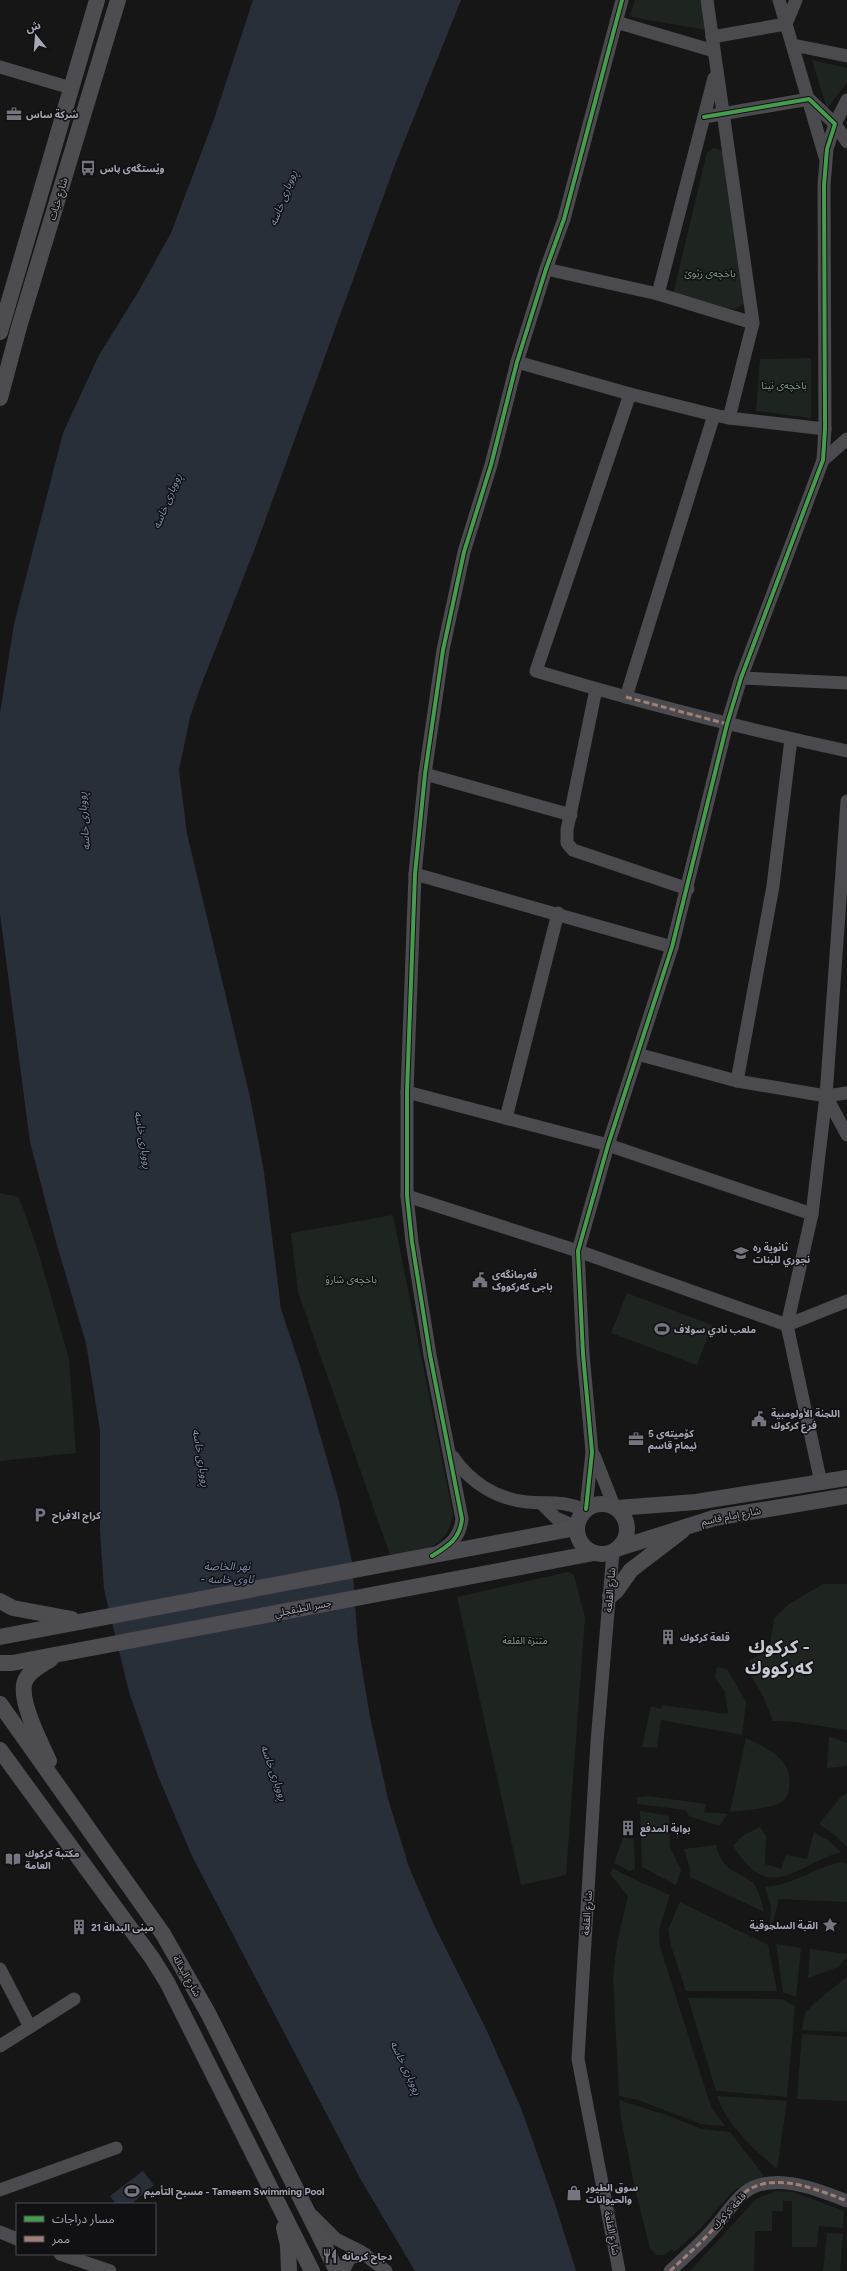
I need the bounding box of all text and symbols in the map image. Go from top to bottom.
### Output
north arrow [16,16,56,56]
text: ش [24,18,42,35]
office icon: شركة ساس [5,105,23,123]
place label: شركة ساس [26,108,78,121]
bus stop icon: وێستگەی پاس [79,159,97,177]
place label: وێستگەی پاس [100,162,165,175]
water label: ڕووباری خاسە [266,168,302,229]
street label: شارع خبات [45,176,72,222]
park label: باخچەی زێوێ [684,267,736,280]
park label: باخچەی نینا [761,379,807,392]
water label: ڕووباری خاسە [150,471,186,532]
water label: ڕووباری خاسە [75,791,95,851]
water label: ڕووباری خاسە [129,1110,155,1170]
place label: ثانوية ره نجوري للبنات [753,1241,810,1268]
school or university icon: ثانوية ره نجوري للبنات [732,1244,750,1262]
place label: فەرمانگەی باجی کەرکووک [492,1268,553,1293]
public building icon: فەرمانگەی باجی کەرکووک [471,1271,489,1289]
park label: باخچەی شارۆ [325,1273,377,1286]
sports icon: ملعب نادي سولاف [653,1320,671,1338]
place label: ملعب نادي سولاف [674,1323,756,1338]
place label: اللجنة الأولومبية فرع كركوك [771,1407,840,1434]
public building icon: اللجنة الأولومبية فرع كركوك [750,1410,768,1428]
place label: کۆمیتەی 5 ئیمام قاسم [648,1427,697,1453]
water label: ڕووباری خاسە [187,1428,213,1488]
office icon: کۆمیتەی 5 ئیمام قاسم [627,1430,645,1448]
street label: شارع إمام قاسم [700,1504,763,1530]
parking icon: كراج الافراح [31,1506,49,1524]
place label: كراج الافراح [52,1509,101,1524]
water label: نهر الخاصة - ئاوی خاسە [200,1560,256,1586]
street label: شارع القلعة [602,1567,619,1613]
street label: جسر الطبقجلي [273,1596,333,1621]
building icon: قلعة كركوك [659,1628,677,1646]
place label: قلعة كركوك [680,1631,730,1644]
park label: متنزة القلعة [502,1634,548,1647]
district label: كركوك - کەرکووك [745,1636,814,1679]
water label: ڕووباری خاسە [256,1743,290,1804]
building icon: بوابة المدفع [619,1819,637,1837]
place label: بوابة المدفع [640,1822,691,1837]
place label: مكتبة كركوك العامة [25,1847,80,1872]
library icon: مكتبة كركوك العامة [4,1850,22,1868]
street label: شارع القلعة [579,1890,596,1936]
place icon: القبة السلجوقية [821,1916,839,1934]
building icon: مبنى البدالة 21 [70,1918,88,1936]
place label: القبة السلجوقية [749,1919,818,1932]
place label: مبنى البدالة 21 [91,1921,154,1934]
street label: شارع البدالة [169,1953,204,2000]
water label: ڕووباری خاسە [385,2039,425,2098]
place label: سوق الطيور والحيوانات [585,2181,638,2206]
sports icon: مسبح التأميم - Tameem Swimming Pool [123,2182,141,2200]
shop icon: سوق الطيور والحيوانات [565,2184,583,2202]
place label: مسبح التأميم - Tameem Swimming Pool [144,2185,325,2200]
street label: قلعة كركوك [709,2189,749,2232]
legend [16,2203,156,2255]
street label: شارع القلعة [600,2210,623,2257]
text: مسار دراجات [52,2212,115,2226]
text: ممر [51,2232,70,2246]
restaurant icon: دجاج کرمانە [321,2247,339,2265]
place label: دجاج کرمانە [342,2250,392,2265]

